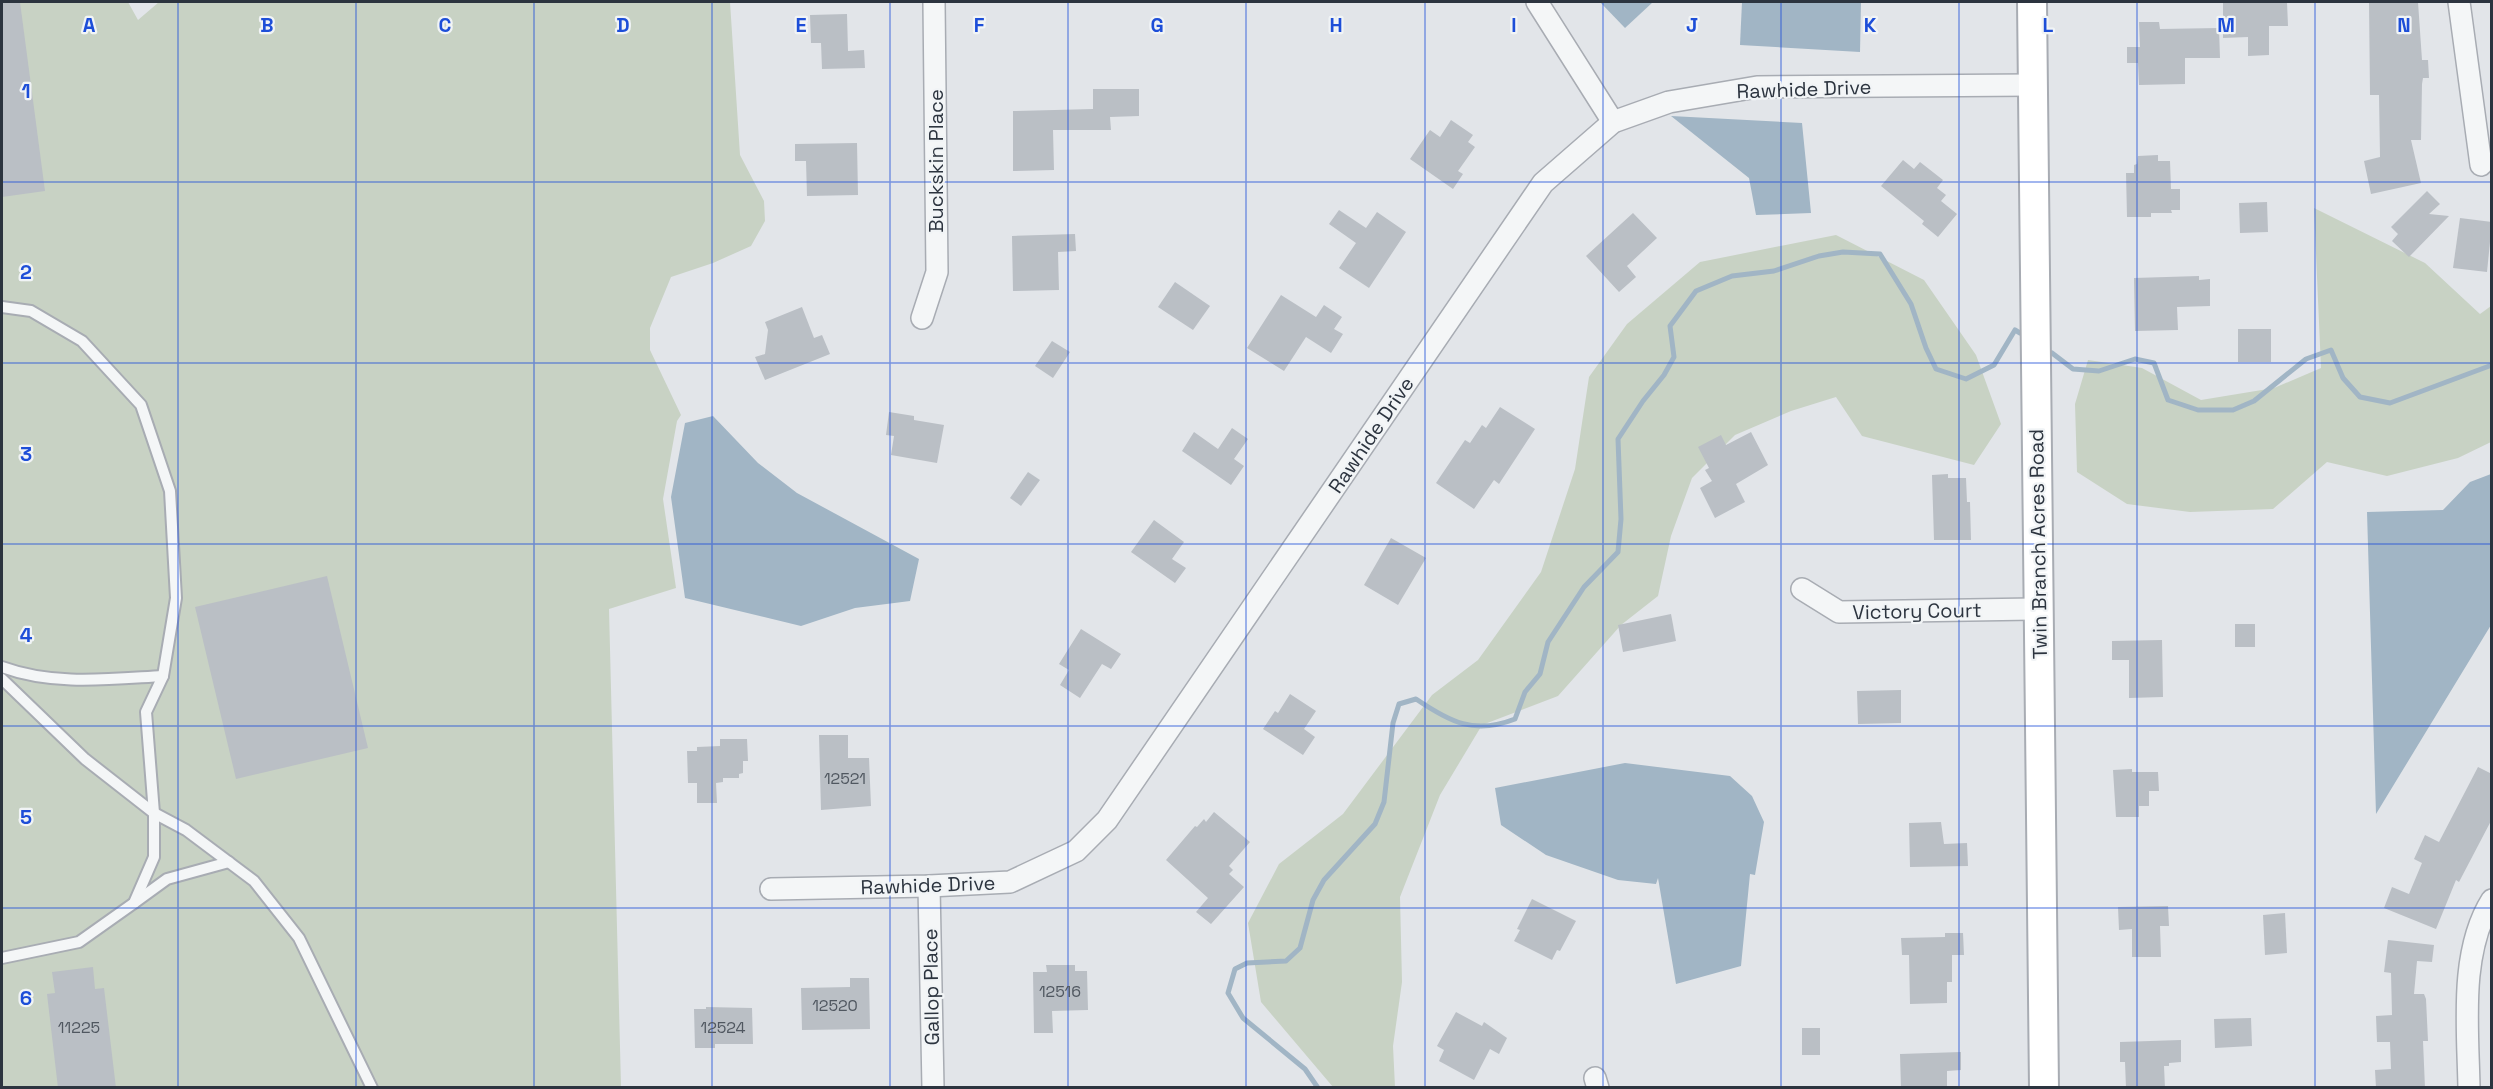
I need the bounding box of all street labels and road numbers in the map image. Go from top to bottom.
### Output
street label: Rawhide Drive [1736,74,1872,104]
street label: Buckskin Place [923,89,949,233]
street label: Rawhide Drive [1323,372,1419,498]
street label: Twin Branch Acres Road [2023,429,2053,659]
street label: Victory Court [1852,597,1982,625]
street label: Rawhide Drive [860,870,996,900]
street label: Gallop Place [917,928,945,1046]

